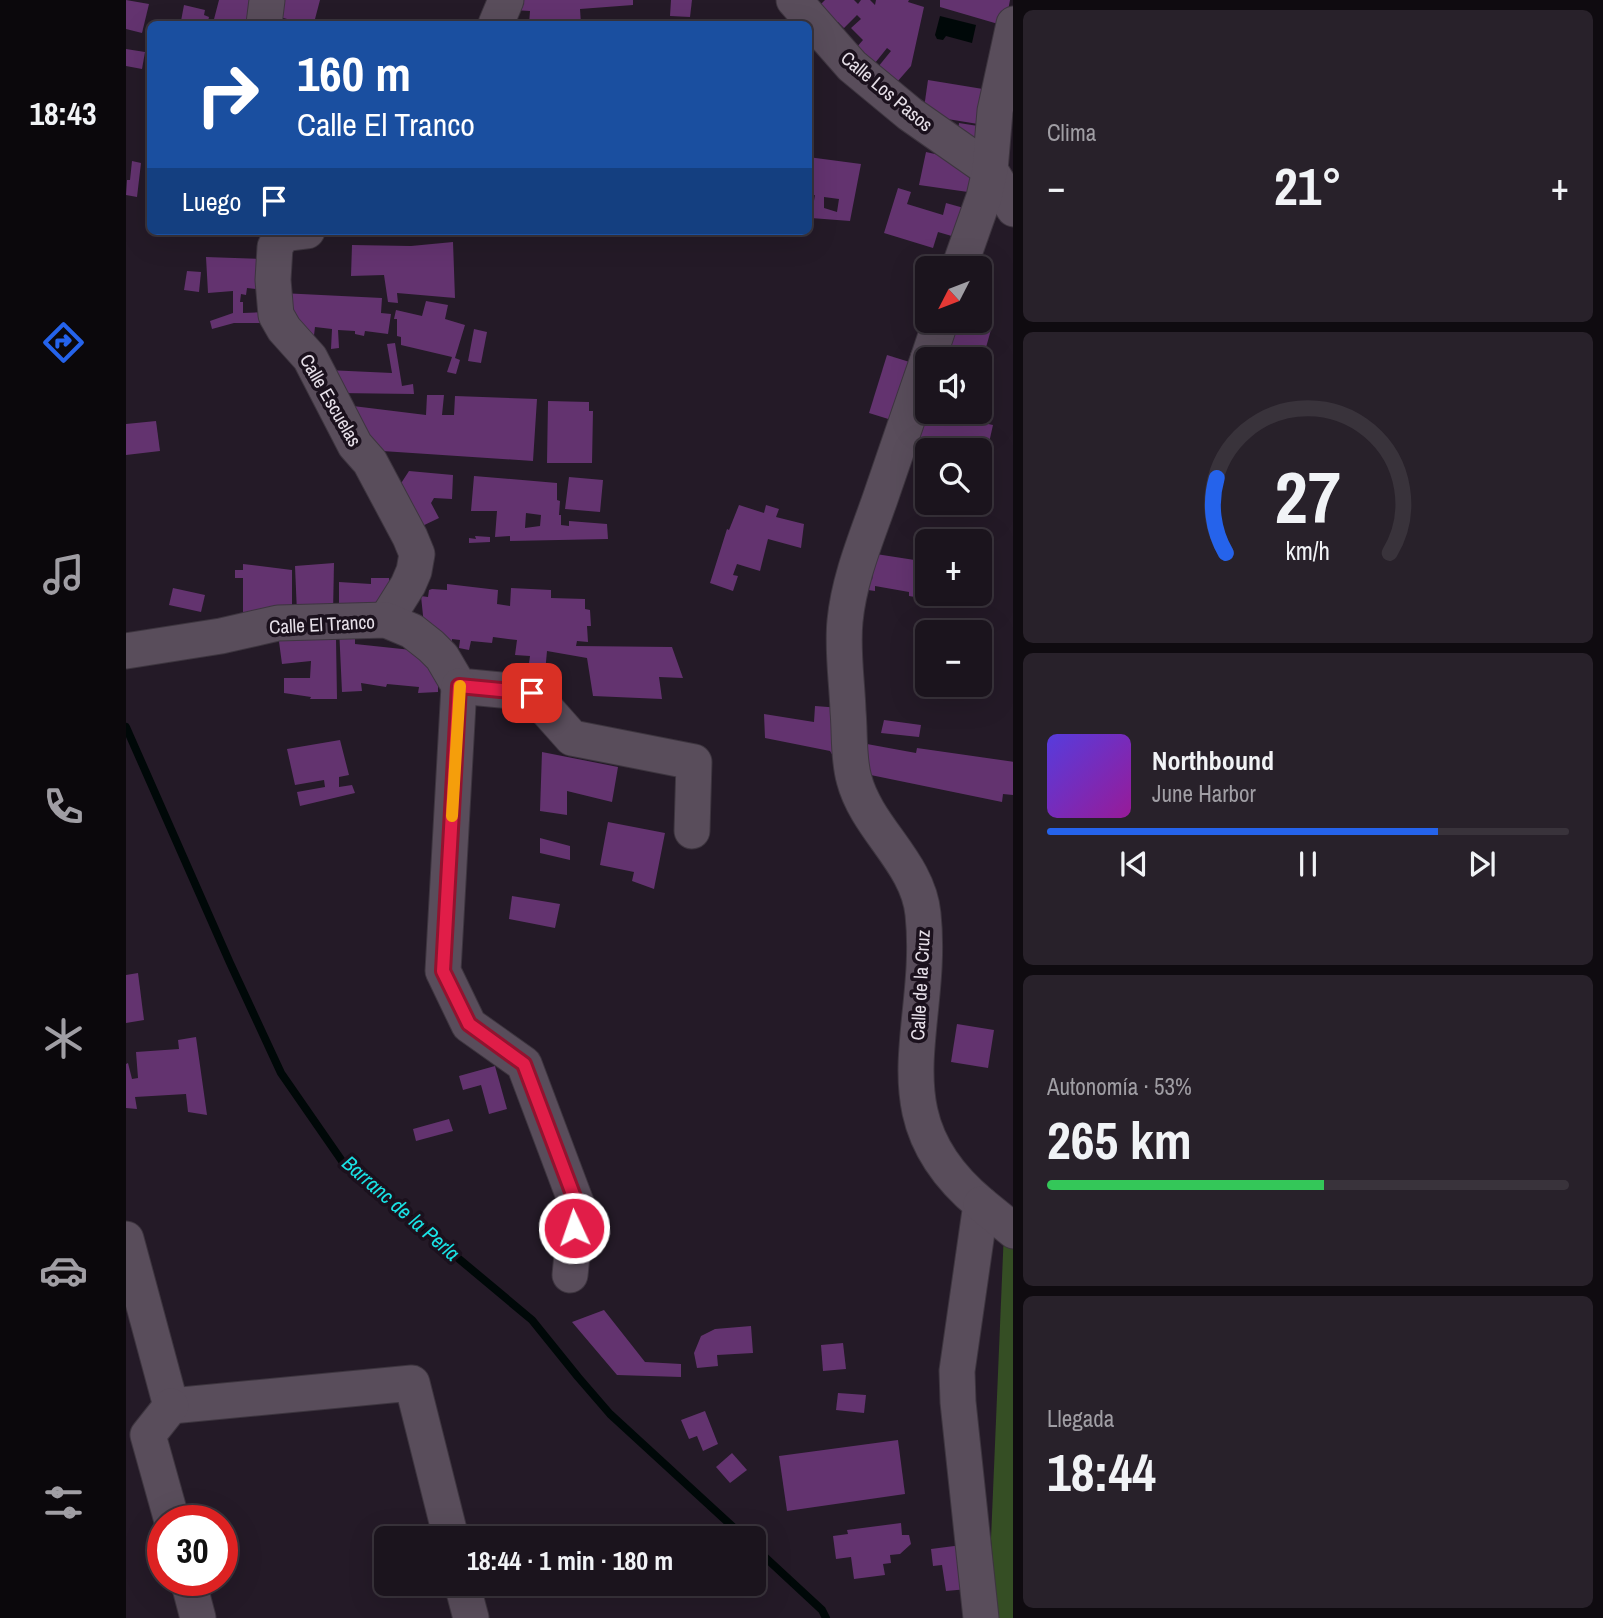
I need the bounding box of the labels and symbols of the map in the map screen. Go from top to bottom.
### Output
street label: Calle Los Pasos [836,45,939,137]
north arrow [915,256,992,332]
street label: Calle Escuelas [294,349,368,451]
street label: Calle El Tranco [269,608,375,640]
pin [502,663,562,723]
street label: Calle de la Cruz [904,929,936,1041]
water label: Barranc de la Perla [336,1149,466,1267]
position arrow [537,1191,611,1265]
speed limit sign: 30 [147,1505,238,1596]

